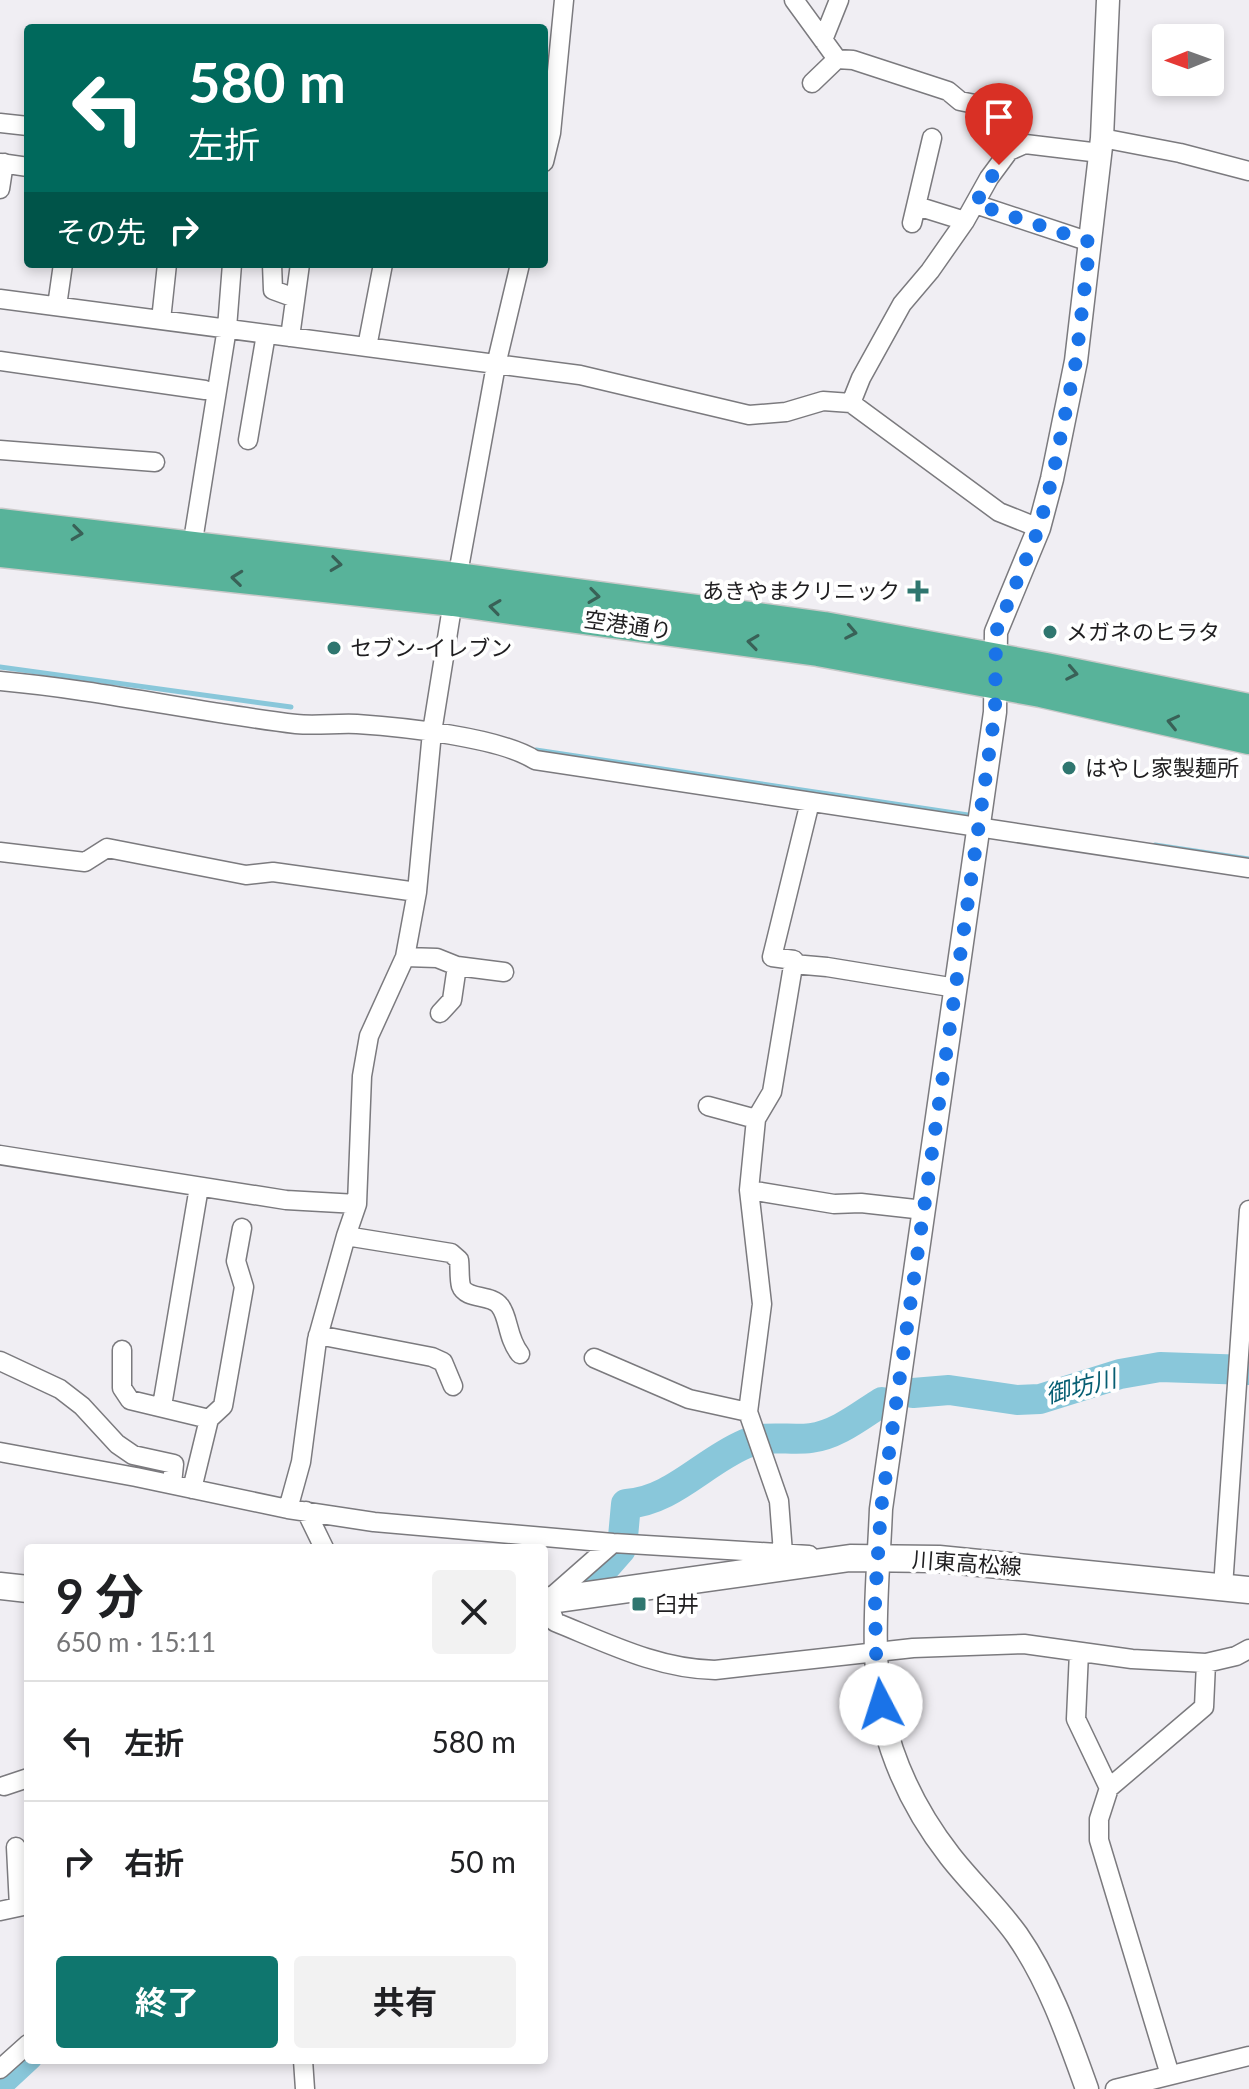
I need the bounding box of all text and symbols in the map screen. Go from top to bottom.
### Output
north arrow [1152,24,1224,96]
map controls [1152,24,1224,96]
text: 580 m [188,48,346,115]
icon: left [56,56,160,160]
pin [965,83,1033,165]
icon: arrive [977,95,1021,139]
text: 左折 [188,122,260,166]
icon: right [162,208,206,252]
text: その先 [56,213,146,249]
one-way arrow [71,525,84,542]
one-way arrow [330,555,343,572]
one-way arrow [230,569,243,586]
place label: あきやまクリニック [702,577,900,604]
marker: あきやまクリニック [907,580,929,602]
one-way arrow [587,587,601,604]
one-way arrow [488,599,502,616]
street label: 空港通り [583,605,674,644]
place label: メガネのヒラタ [1066,618,1220,645]
one-way arrow [844,623,858,640]
marker: メガネのヒラタ [1041,623,1059,641]
place label: セブン-イレブン [350,634,512,661]
one-way arrow [746,634,760,651]
marker: セブン-イレブン [325,639,343,657]
one-way arrow [1065,664,1078,681]
one-way arrow [1167,714,1180,731]
place label: はやし家製麺所 [1085,754,1239,781]
marker: はやし家製麺所 [1060,759,1078,777]
water label: 御坊川 [1042,1362,1122,1408]
street label: 川東高松線 [911,1545,1023,1580]
text: 9 分 [56,1567,144,1624]
button: close [432,1570,516,1654]
place label: 臼井 [655,1590,699,1617]
marker: 臼井 [630,1595,648,1613]
text: 650 m · 15:11 [56,1626,216,1658]
position arrow [839,1662,923,1746]
icon: left [56,1719,100,1763]
text: 580 m [431,1723,516,1759]
text: 左折 [124,1724,184,1760]
icon: right [56,1839,100,1883]
text: 50 m [449,1843,516,1879]
text: 右折 [124,1844,184,1880]
button: 終了 [56,1956,278,2048]
button: 共有 [294,1956,516,2048]

